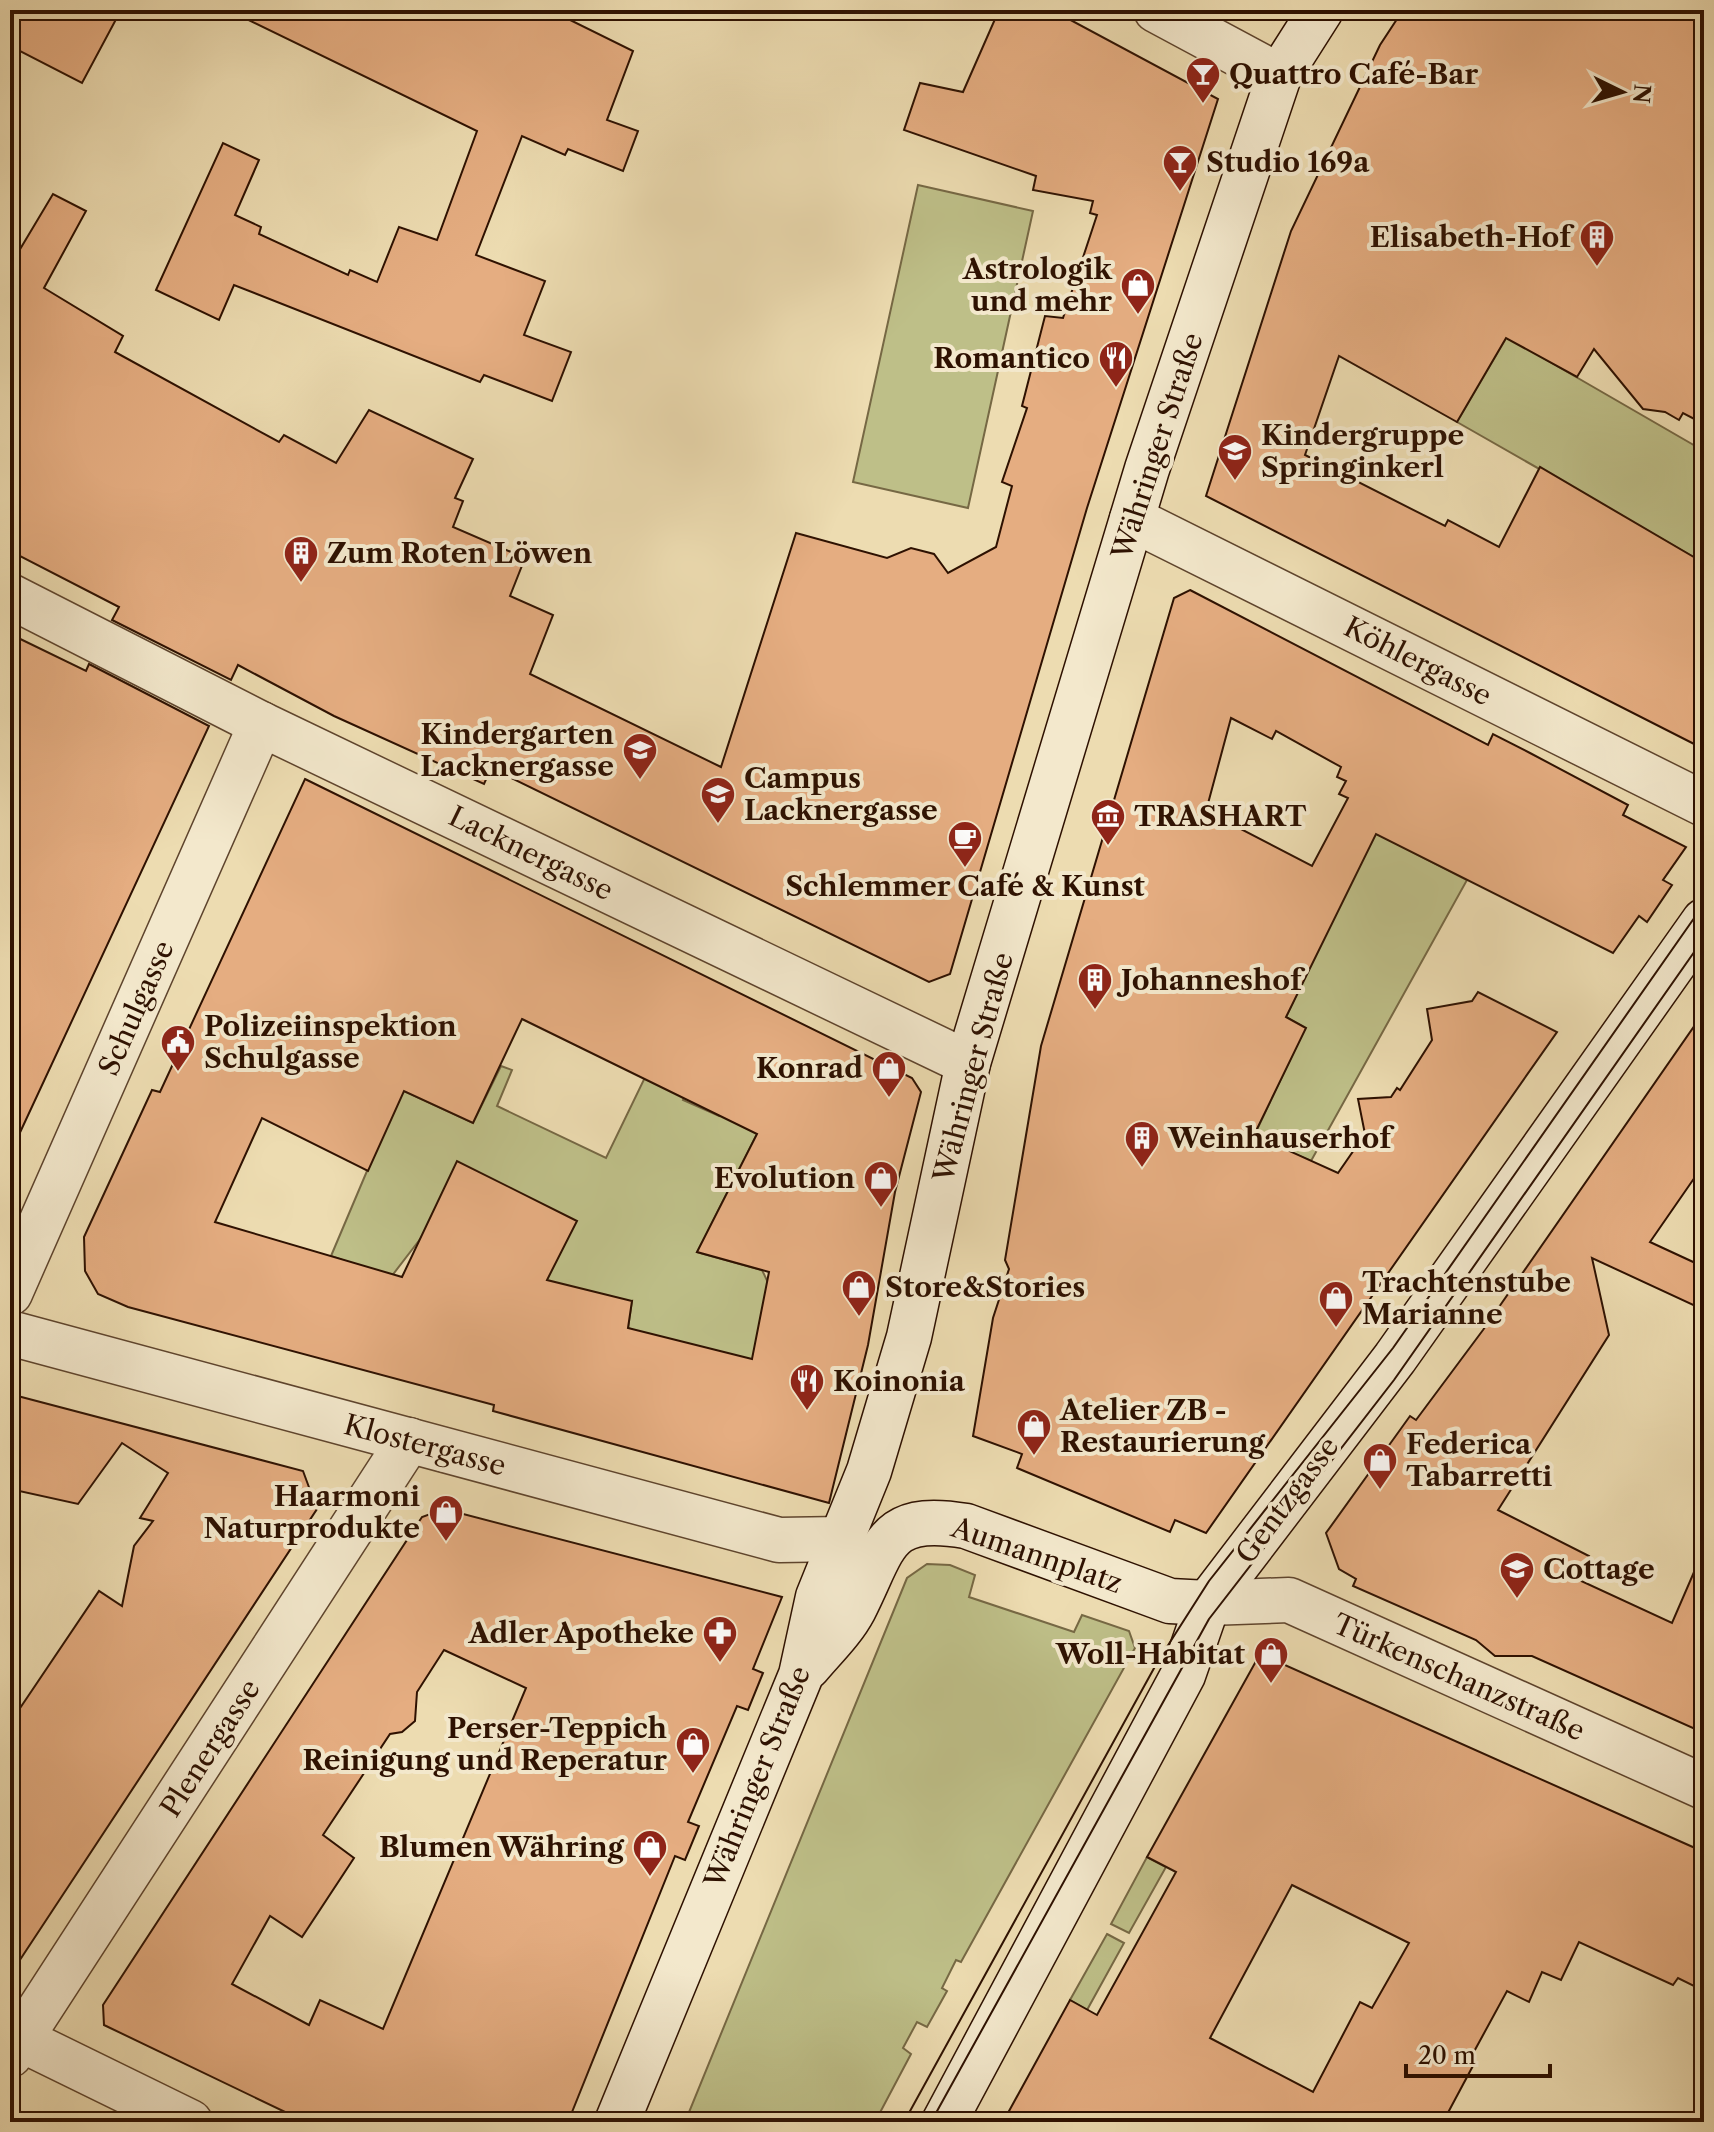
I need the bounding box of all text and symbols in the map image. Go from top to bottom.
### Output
north arrow [1582,52,1662,132]
bar icon: Quattro Café-Bar [1184,55,1222,105]
place label: Quattro Café-Bar [1229,57,1478,91]
text: N [1627,83,1656,104]
bar icon: Studio 169a [1161,143,1199,193]
place label: Studio 169a [1206,145,1370,179]
building icon: Elisabeth-Hof [1578,218,1616,268]
place label: Elisabeth-Hof [1370,220,1575,254]
place label: Astrologik und mehr [962,252,1113,318]
shop icon: Astrologik und mehr [1119,266,1157,316]
street label: Währinger Straße [1104,328,1210,564]
restaurant icon: Romantico [1097,339,1135,389]
place label: Romantico [933,341,1090,375]
place label: Kindergruppe Springinkerl [1261,418,1464,484]
school or university icon: Kindergruppe Springinkerl [1216,432,1254,482]
building icon: Zum Roten Löwen [282,534,320,584]
place label: Zum Roten Löwen [327,536,592,570]
street label: Köhlergasse [1339,609,1497,713]
place label: Kindergarten Lacknergasse [420,717,614,783]
school or university icon: Kindergarten Lacknergasse [621,731,659,781]
place label: Campus Lacknergasse [744,761,938,827]
school or university icon: Campus Lacknergasse [699,775,737,825]
museum icon: TRASHART [1089,797,1127,847]
street label: Lacknergasse [443,799,619,907]
place label: TRASHART [1134,799,1307,833]
cafe icon: Schlemmer Café & Kunst [946,819,984,869]
place label: Schlemmer Café & Kunst [785,869,1146,903]
street label: Schulgasse [91,935,181,1081]
street label: Währinger Straße [926,949,1020,1186]
building icon: Johanneshof [1076,961,1114,1011]
place label: Johanneshof [1116,963,1306,997]
place label: Polizeiinspektion Schulgasse [204,1009,457,1075]
public building icon: Polizeiinspektion Schulgasse [159,1023,197,1073]
shop icon: Konrad [870,1049,908,1099]
place label: Konrad [756,1051,863,1085]
building icon: Weinhauserhof [1123,1119,1161,1169]
place label: Weinhauserhof [1167,1121,1395,1155]
shop icon: Evolution [862,1159,900,1209]
place label: Evolution [714,1161,855,1195]
place label: Trachtenstube Marianne [1362,1265,1571,1331]
shop icon: Store&Stories [840,1268,878,1318]
place label: Store&Stories [885,1270,1085,1304]
shop icon: Trachtenstube Marianne [1317,1279,1355,1329]
restaurant icon: Koinonia [788,1362,826,1412]
place label: Koinonia [833,1364,966,1398]
place label: Atelier ZB - Restaurierung [1059,1393,1266,1459]
street label: Klostergasse [340,1407,510,1483]
shop icon: Atelier ZB - Restaurierung [1015,1407,1053,1457]
place label: Federica Tabarretti [1406,1427,1552,1493]
street label: Gentzgasse [1228,1430,1346,1570]
shop icon: Federica Tabarretti [1361,1441,1399,1491]
place label: Haarmoni Naturprodukte [203,1479,420,1545]
shop icon: Haarmoni Naturprodukte [427,1493,465,1543]
street label: Aumannplatz [946,1510,1127,1600]
school or university icon: Cottage [1498,1550,1536,1600]
place label: Cottage [1543,1552,1655,1586]
street label: Türkenschanzstraße [1328,1606,1590,1748]
pharmacy icon: Adler Apotheke [701,1614,739,1664]
place label: Adler Apotheke [467,1616,694,1650]
shop icon: Woll-Habitat [1252,1635,1290,1685]
place label: Woll-Habitat [1055,1637,1246,1671]
street label: Währinger Straße [697,1661,817,1894]
street label: Plenergasse [153,1673,267,1823]
place label: Perser-Teppich Reinigung und Reperatur [302,1711,667,1777]
shop icon: Perser-Teppich Reinigung und Reperatur [674,1725,712,1775]
shop icon: Blumen Währing [631,1828,669,1878]
place label: Blumen Währing [379,1830,625,1864]
scale bar [1406,2028,1550,2078]
text: 20 m [1418,2041,1476,2070]

